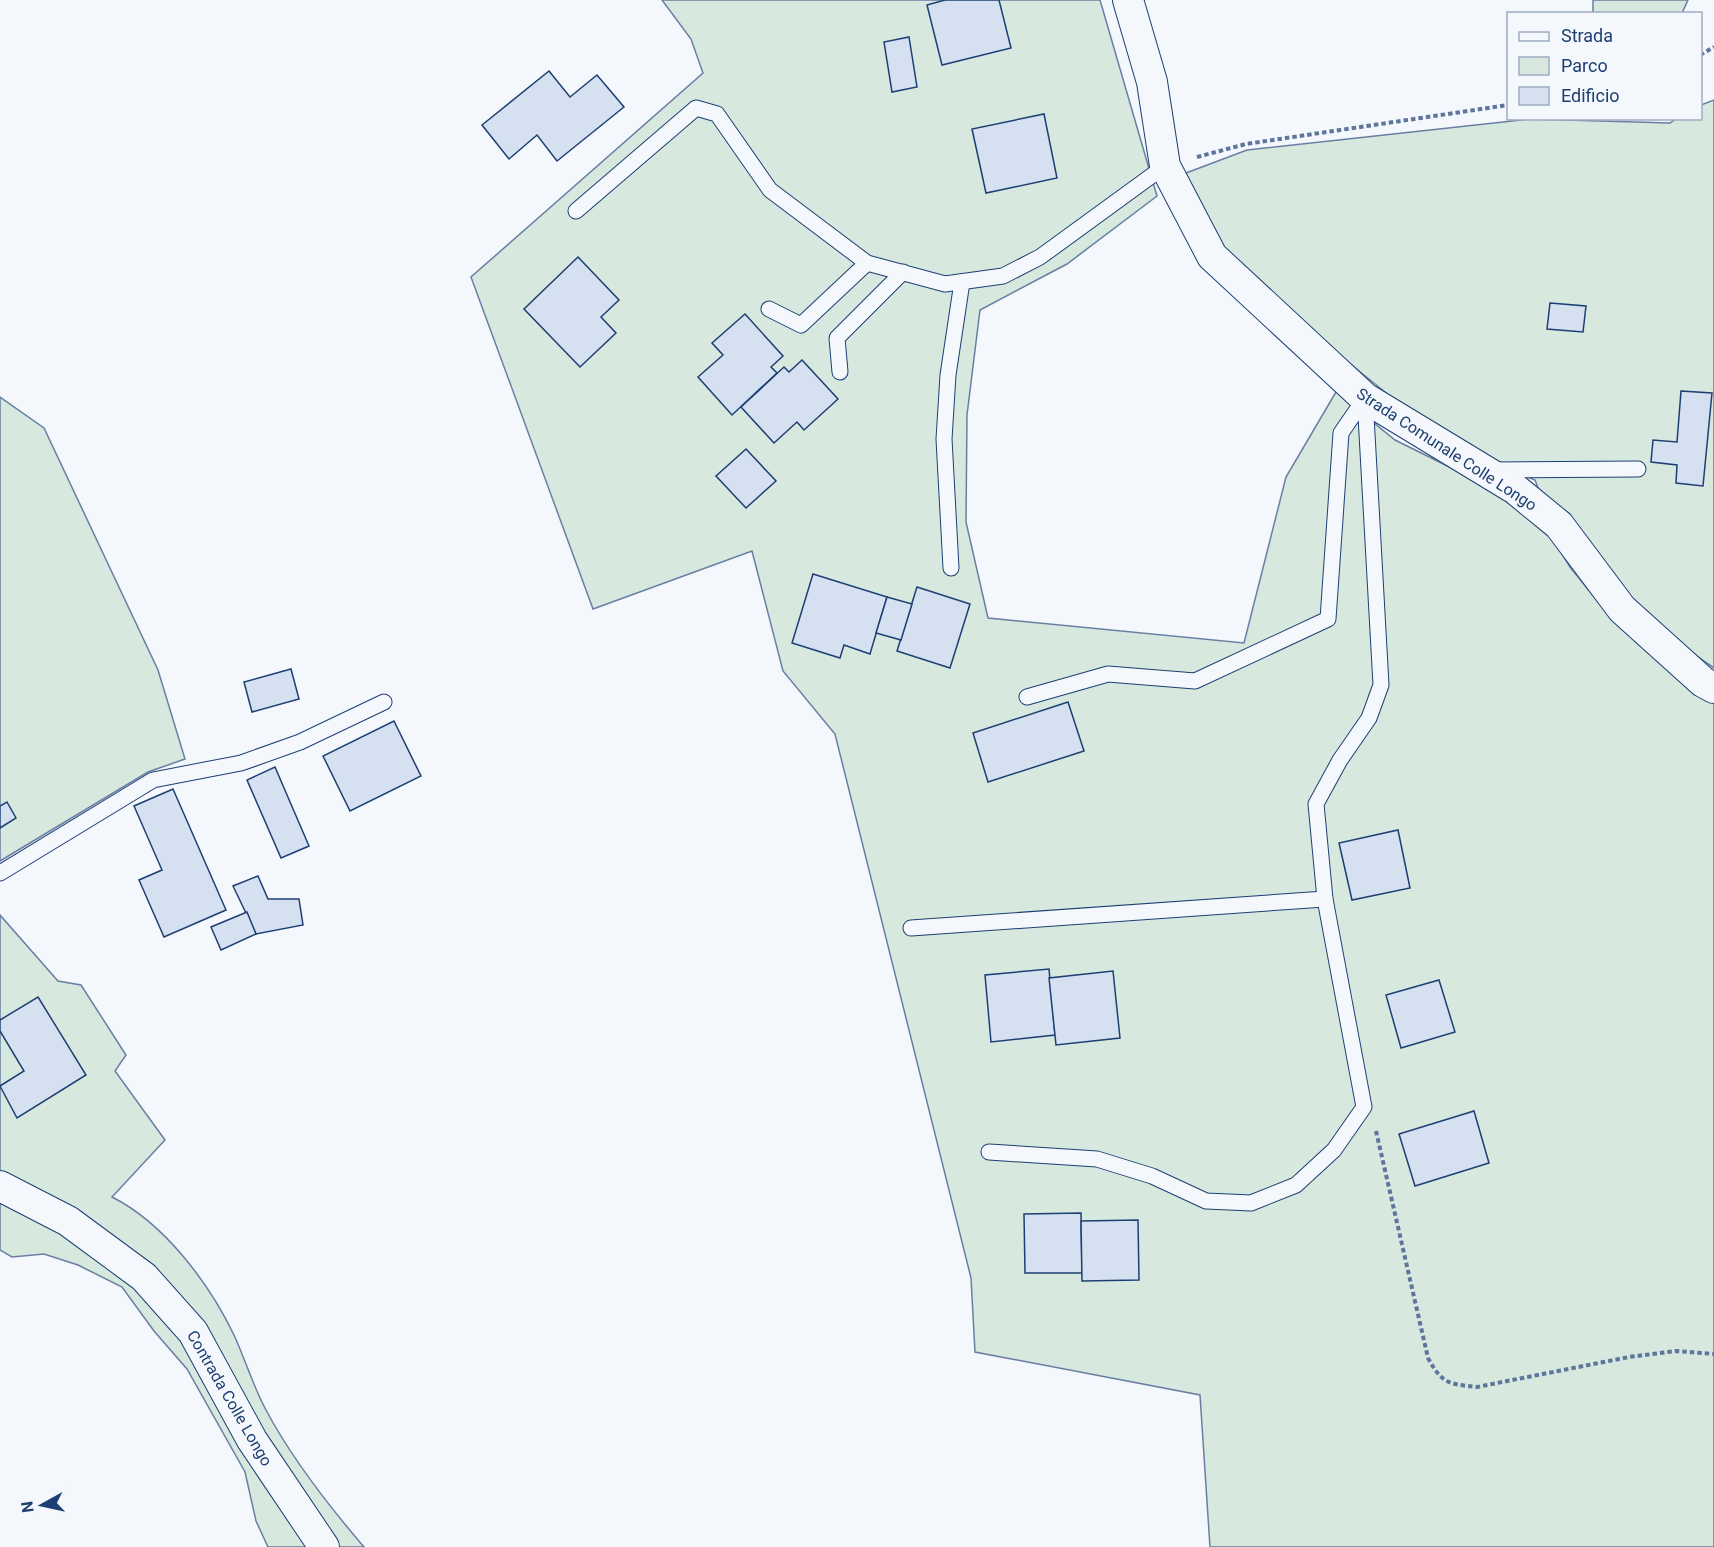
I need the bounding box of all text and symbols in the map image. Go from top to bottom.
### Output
legend [1507,12,1702,120]
text: Strada [1561,25,1613,46]
text: Parco [1561,55,1608,76]
text: Edificio [1561,85,1620,106]
street label: Strada Comunale Colle Longo [1353,384,1540,515]
street label: Contrada Colle Longo [183,1327,276,1470]
north arrow [12,1475,72,1535]
text: N [17,1500,38,1514]

